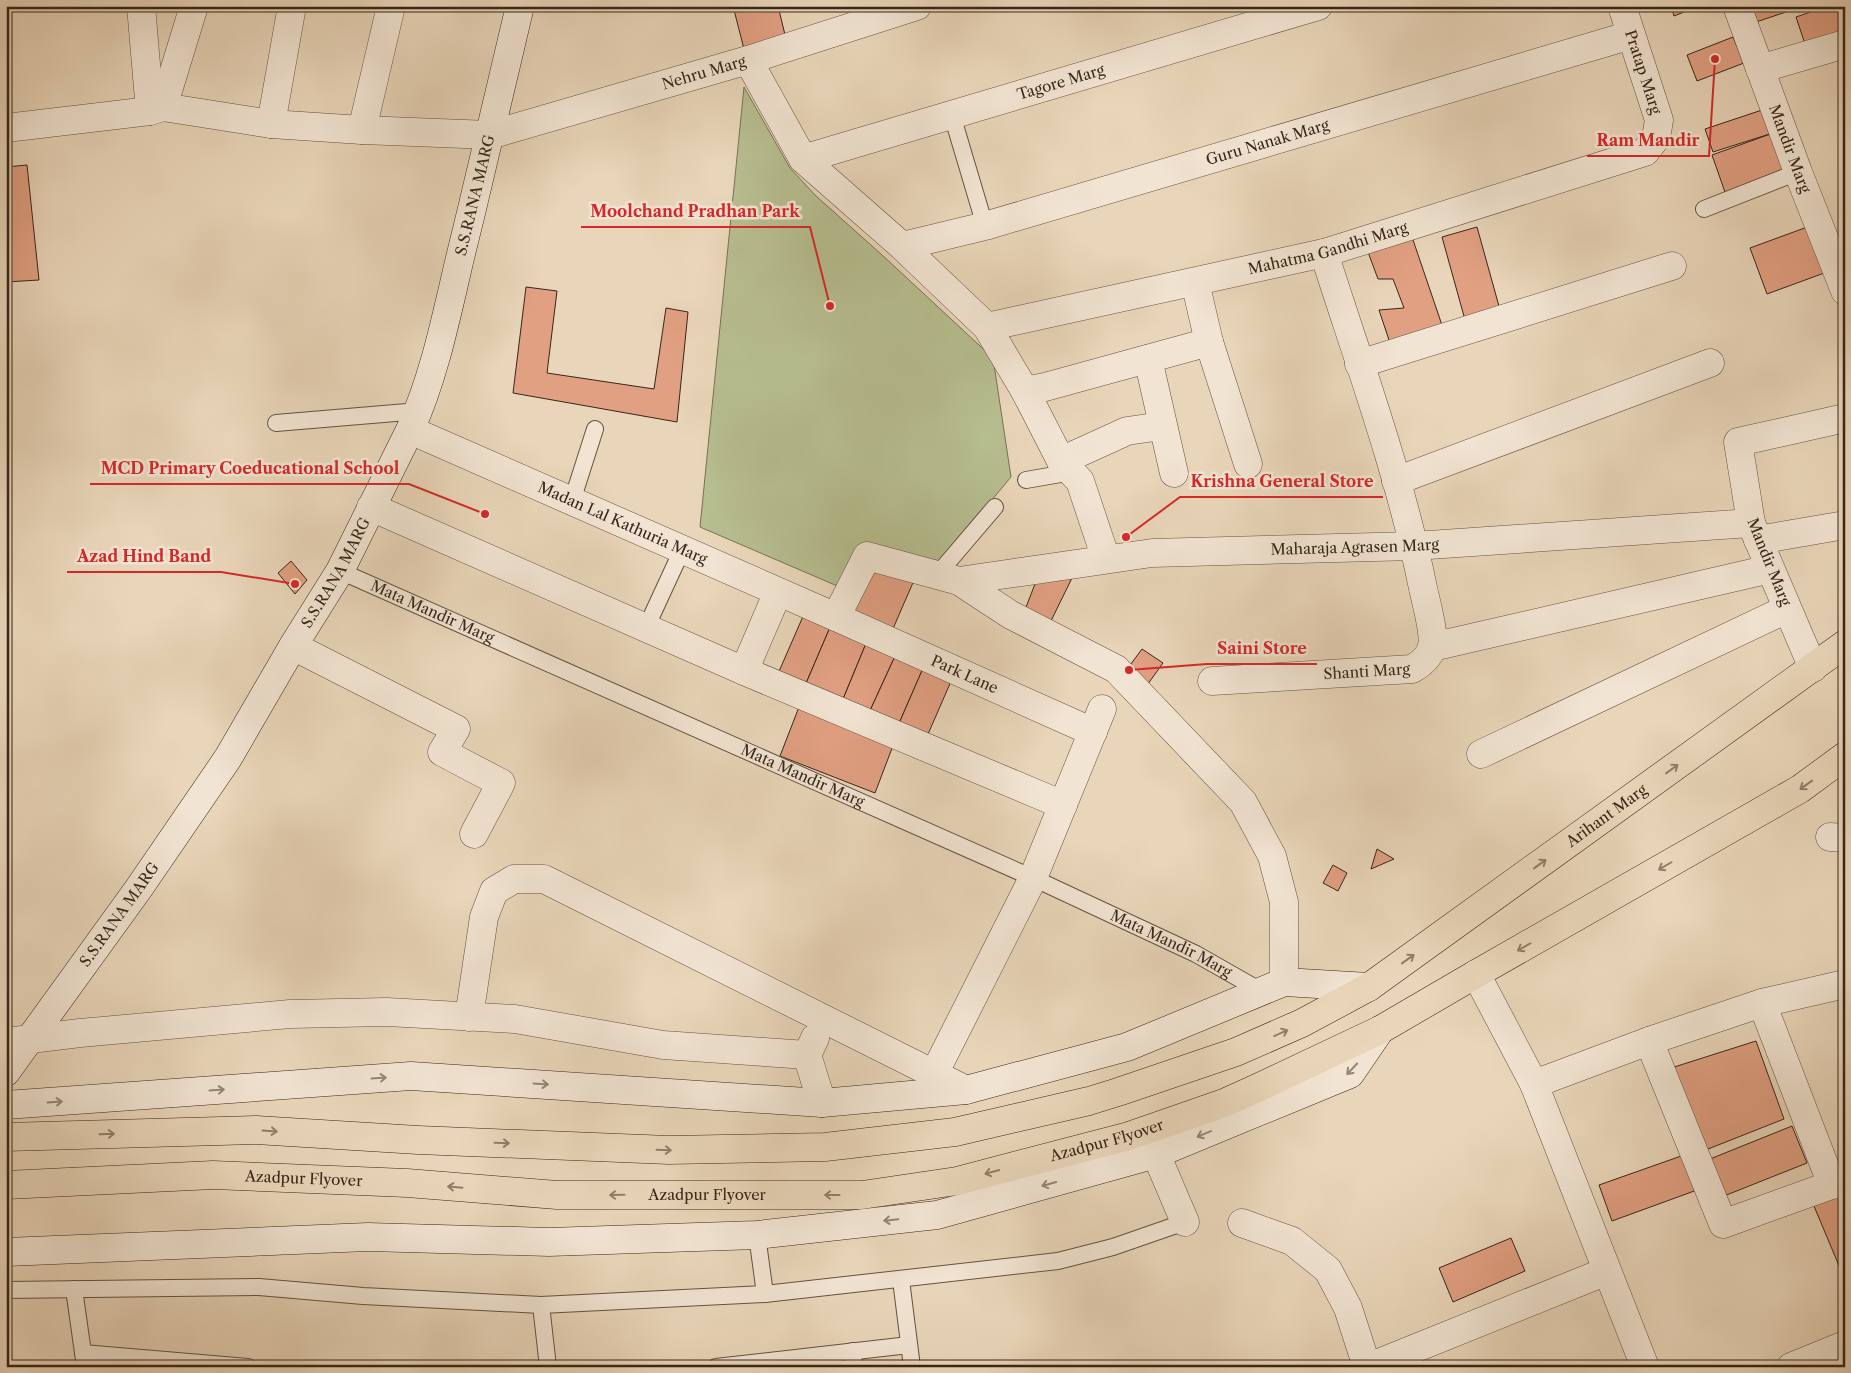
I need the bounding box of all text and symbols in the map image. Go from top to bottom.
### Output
street label: Pratap Marg [1621,27,1666,117]
street label: Nehru Marg [660,51,748,94]
street label: Tagore Marg [1015,60,1107,104]
street label: Mandir Marg [1765,101,1815,196]
street label: Guru Nanak Marg [1203,115,1331,169]
callout: Ram Mandir [1587,125,1709,156]
text: Ram Mandir [1597,130,1700,150]
street label: S.S.RANA MARG [451,133,498,258]
callout: Moolchand Pradhan Park [581,196,810,227]
text: Moolchand Pradhan Park [590,201,800,221]
street label: Mahatma Gandhi Marg [1246,217,1410,278]
callout: MCD Primary Coeducational School [90,453,409,484]
text: MCD Primary Coeducational School [101,458,400,478]
callout: Krishna General Store [1180,466,1383,497]
text: Krishna General Store [1190,471,1374,491]
street label: Madan Lal Kathuria Marg [535,477,710,568]
street label: S.S.RANA MARG [297,514,374,631]
street label: Mandir Marg [1743,515,1796,609]
street label: Maharaja Agrasen Marg [1270,534,1440,559]
callout: Azad Hind Band [67,541,221,572]
text: Azad Hind Band [76,546,211,566]
street label: Mata Mandir Marg [368,576,497,647]
callout: Saini Store [1207,633,1317,664]
text: Saini Store [1217,638,1307,658]
street label: Park Lane [928,651,1001,697]
street label: Shanti Marg [1323,659,1411,683]
street label: Mata Mandir Marg [738,740,868,811]
one-way arrow [1665,764,1679,774]
street label: Arihant Marg [1561,780,1651,851]
one-way arrow [1799,780,1813,790]
street label: S.S.RANA MARG [75,858,163,970]
one-way arrow [1533,859,1547,869]
one-way arrow [1658,862,1672,872]
street label: Mata Mandir Marg [1108,905,1236,982]
one-way arrow [1517,942,1531,952]
one-way arrow [1401,954,1415,964]
one-way arrow [1273,1027,1288,1037]
one-way arrow [1346,1062,1358,1075]
one-way arrow [371,1074,387,1083]
one-way arrow [533,1080,549,1089]
one-way arrow [209,1085,225,1095]
one-way arrow [47,1097,63,1106]
street label: Azadpur Flyover [1047,1114,1167,1166]
one-way arrow [262,1126,278,1135]
one-way arrow [99,1129,115,1139]
one-way arrow [1197,1130,1212,1139]
one-way arrow [494,1139,510,1148]
one-way arrow [656,1145,672,1154]
street label: Azadpur Flyover [244,1166,364,1190]
one-way arrow [985,1167,1001,1177]
one-way arrow [1042,1179,1058,1189]
one-way arrow [447,1182,463,1191]
street label: Azadpur Flyover [647,1185,767,1204]
one-way arrow [609,1190,626,1200]
one-way arrow [824,1190,840,1200]
one-way arrow [884,1215,900,1225]

